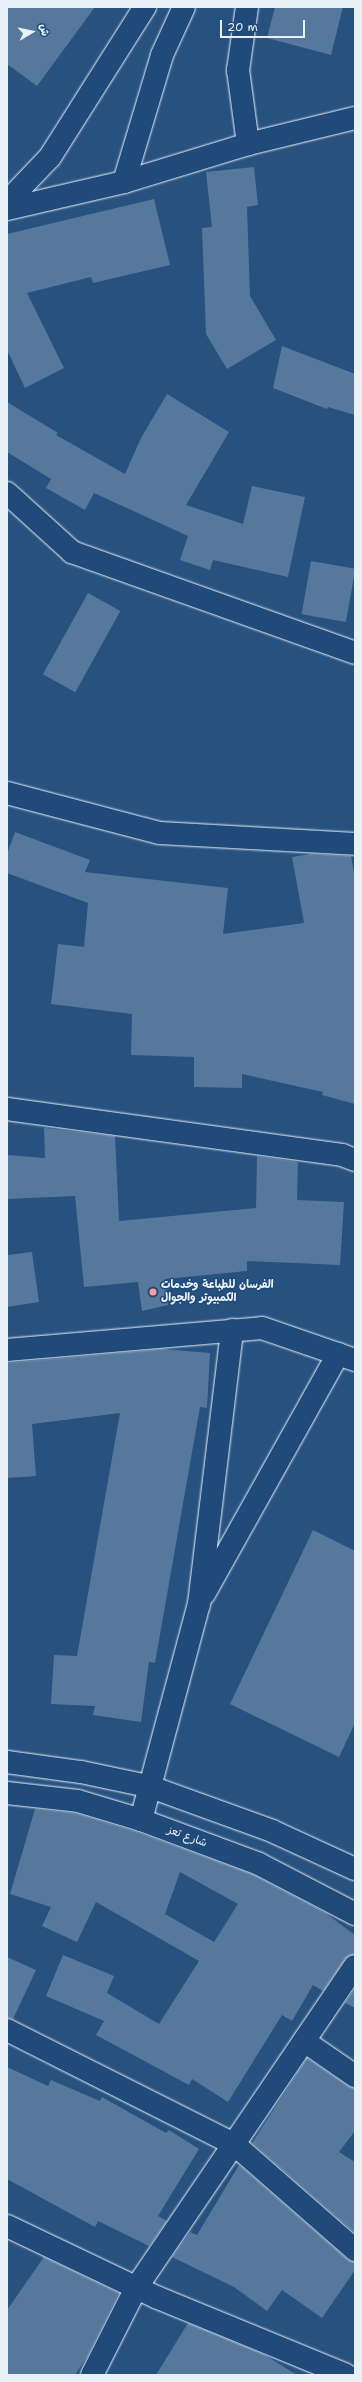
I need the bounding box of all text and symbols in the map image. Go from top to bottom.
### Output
north arrow [12,12,52,52]
scale bar [222,12,307,38]
text: 20 m [227,19,258,35]
text: ش [36,23,53,37]
place label: الفرسان للطباعة وخدمات الكمبيوتر والجوال [161,1279,274,1305]
marker: الفرسان للطباعة وخدمات الكمبيوتر والجوال [148,1287,158,1297]
street label: شارع تعز [165,1824,209,1850]

